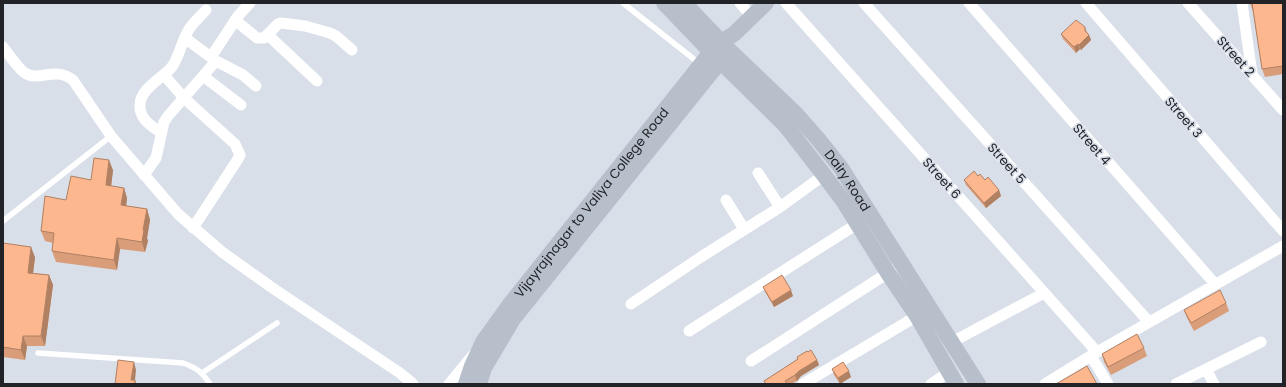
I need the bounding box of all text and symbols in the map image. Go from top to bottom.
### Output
street label: Street 2 [1212,32,1259,81]
street label: Street 3 [1160,93,1207,142]
street label: Vijayrajnagar to Valiya College Road [510,104,673,302]
street label: Street 4 [1068,119,1115,169]
street label: Street 5 [983,139,1030,188]
street label: Dairy Road [820,146,875,215]
street label: Street 6 [918,153,965,203]

